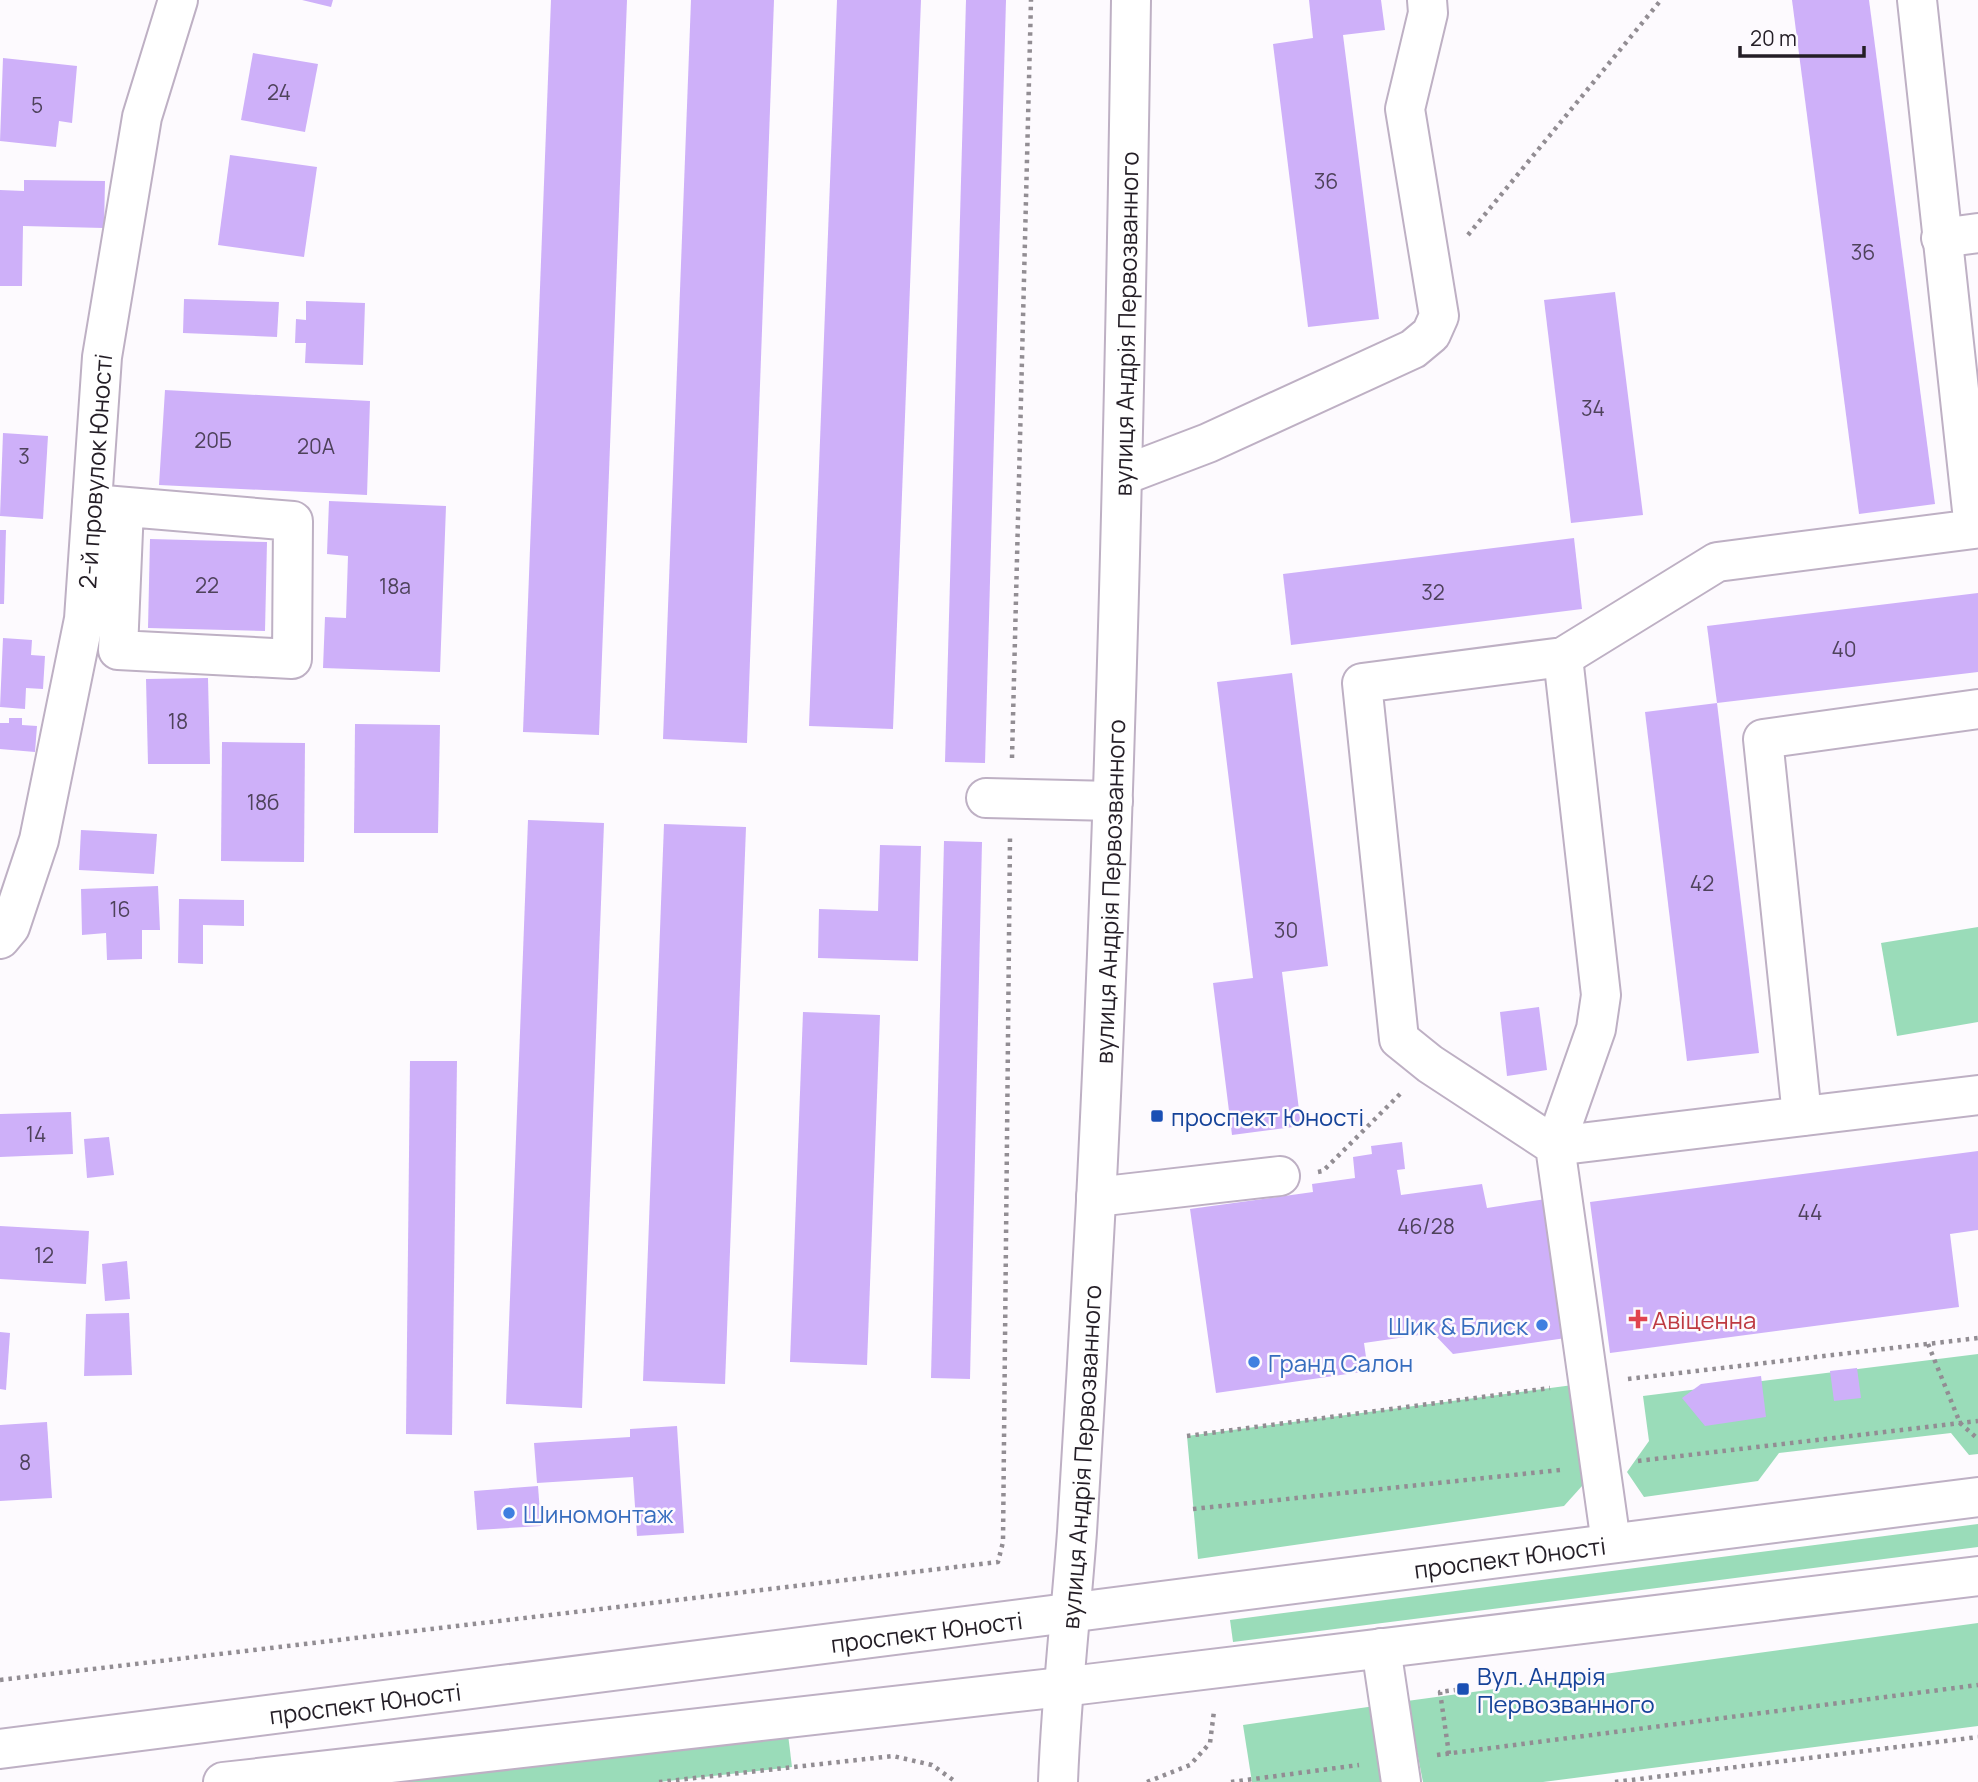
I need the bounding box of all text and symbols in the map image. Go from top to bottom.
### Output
scale bar [1740,14,1864,58]
text: 20 m [1750,24,1797,52]
house number: 24 [267,78,291,106]
house number: 5 [31,91,43,119]
street label: вулиця Андрія Первозванного [1105,151,1145,497]
house number: 36 [1314,167,1338,195]
house number: 36 [1851,238,1875,266]
street label: 2-й провулок Юності [70,351,119,590]
house number: 34 [1581,394,1605,422]
house number: 20Б [194,426,232,454]
house number: 20А [297,432,335,460]
house number: 3 [18,442,30,470]
house number: 22 [195,571,219,599]
house number: 18а [379,572,411,600]
house number: 32 [1421,578,1445,606]
house number: 40 [1831,635,1857,663]
house number: 18 [168,707,188,735]
street label: вулиця Андрія Первозванного [1086,719,1132,1065]
house number: 18б [247,788,279,816]
house number: 42 [1690,869,1714,897]
house number: 16 [109,895,131,923]
house number: 30 [1274,916,1298,944]
place label: проспект Юності [1171,1100,1364,1133]
marker: проспект Юності [1149,1108,1165,1124]
house number: 14 [26,1120,46,1148]
house number: 44 [1798,1198,1822,1226]
house number: 46/28 [1397,1212,1455,1240]
house number: 12 [34,1241,54,1269]
street label: вулиця Андрія Первозванного [1052,1284,1108,1630]
place label: Авіценна [1652,1303,1756,1336]
place label: Шик & Блиск [1388,1309,1529,1342]
marker: Авіценна [1630,1311,1646,1327]
marker: Шик & Блиск [1534,1317,1550,1333]
place label: Гранд Салон [1268,1346,1413,1379]
marker: Гранд Салон [1246,1354,1262,1370]
house number: 8 [19,1448,31,1476]
place label: Шиномонтаж [523,1497,674,1530]
marker: Шиномонтаж [501,1505,517,1521]
street label: проспект Юності [1412,1528,1608,1585]
street label: проспект Юності [829,1602,1024,1660]
place label: Вул. Андрія Первозванного [1477,1659,1655,1720]
street label: проспект Юності [267,1674,463,1731]
marker: Вул. Андрія Первозванного [1455,1681,1471,1697]

